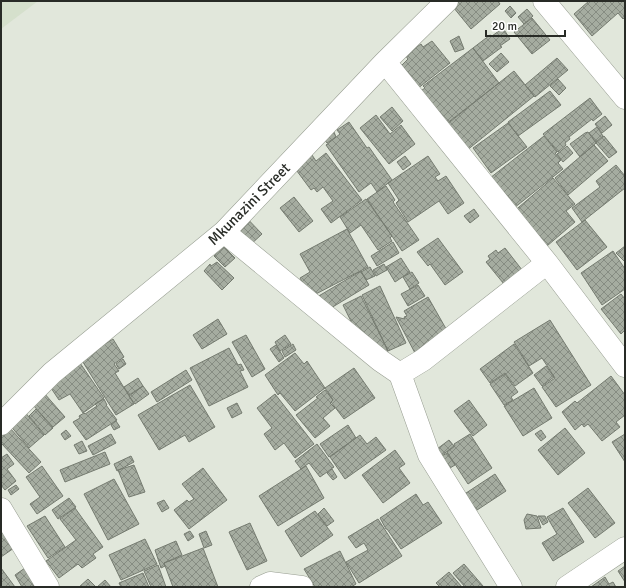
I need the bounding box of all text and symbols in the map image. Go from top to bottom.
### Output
scale bar [486,12,565,38]
text: 20 m [492,19,517,34]
street label: Mkunazini Street [204,159,294,249]

